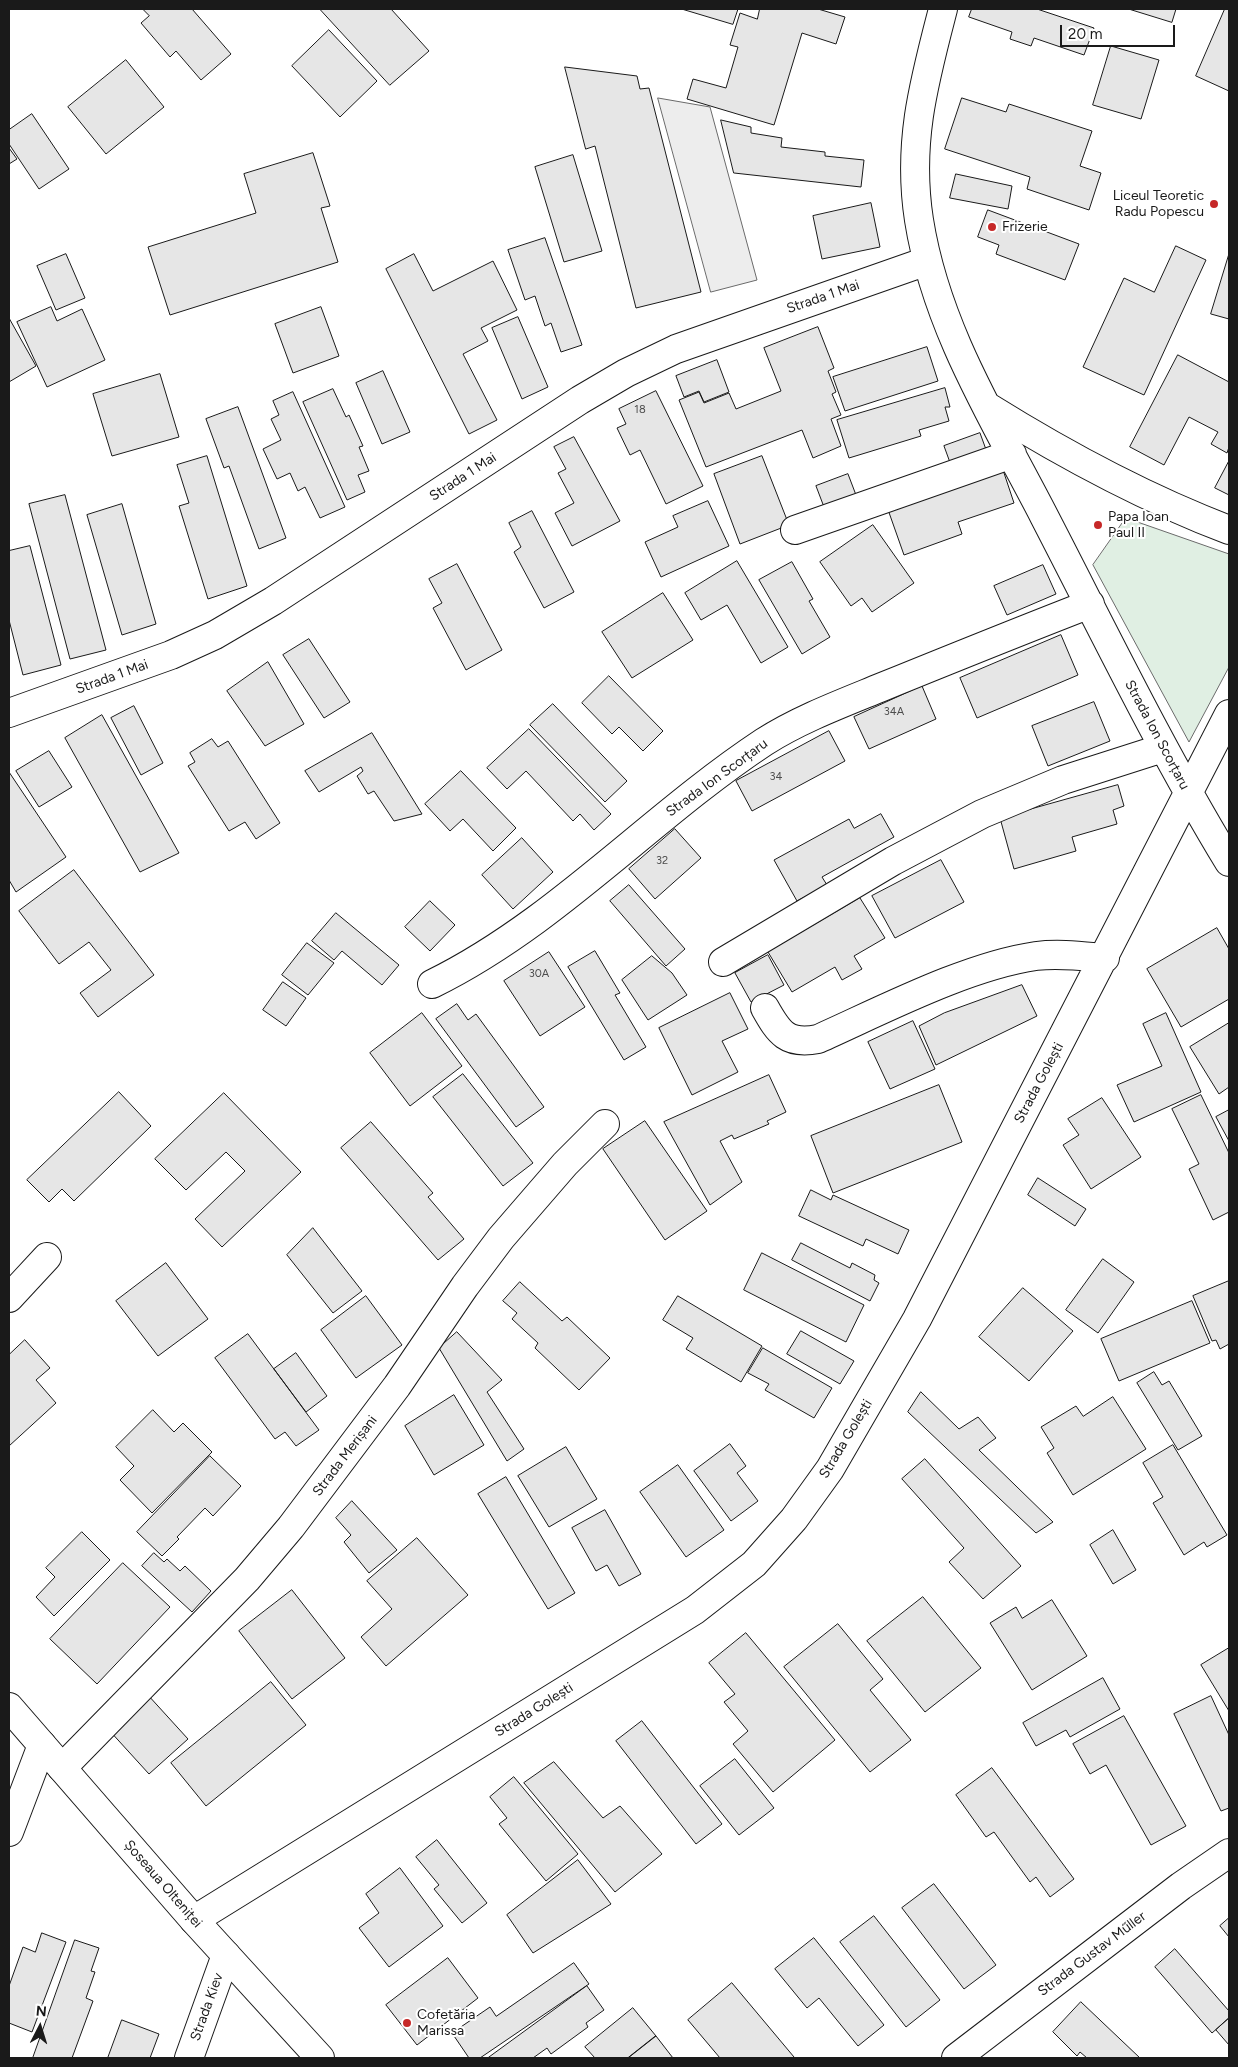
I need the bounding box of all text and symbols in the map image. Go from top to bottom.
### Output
scale bar [1063,15,1178,47]
text: 20 m [1068,25,1102,43]
place label: Liceul Teoretic Radu Popescu [1113,188,1204,220]
marker: Liceul Teoretic Radu Popescu [1208,198,1220,210]
place label: Frizerie [1002,219,1048,235]
marker: Frizerie [986,221,998,233]
street label: Strada 1 Mai [784,277,862,317]
house number: 18 [634,403,646,417]
street label: Strada 1 Mai [427,449,499,505]
place label: Papa Ioan Paul II [1108,509,1169,542]
marker: Papa Ioan Paul II [1092,519,1104,531]
street label: Strada 1 Mai [73,656,151,698]
street label: Strada Ion Scorțaru [1121,677,1193,793]
house number: 34A [884,705,904,719]
street label: Strada Ion Scorțaru [663,735,771,821]
house number: 34 [770,770,782,784]
house number: 32 [656,854,668,868]
house number: 30A [529,967,549,981]
street label: Strada Golești [1011,1040,1067,1126]
street label: Strada Golești [816,1396,876,1482]
street label: Strada Merișani [309,1412,381,1500]
street label: Strada Golești [492,1679,576,1741]
street label: Șoseaua Olteniței [120,1837,206,1931]
street label: Strada Gustav Műller [1035,1908,1149,2000]
street label: Strada Kiev [187,1971,227,2043]
north arrow [15,2002,65,2052]
text: N [35,2003,47,2020]
place label: Cofetăria Marissa [417,2007,475,2040]
marker: Cofetăria Marissa [401,2017,413,2029]

